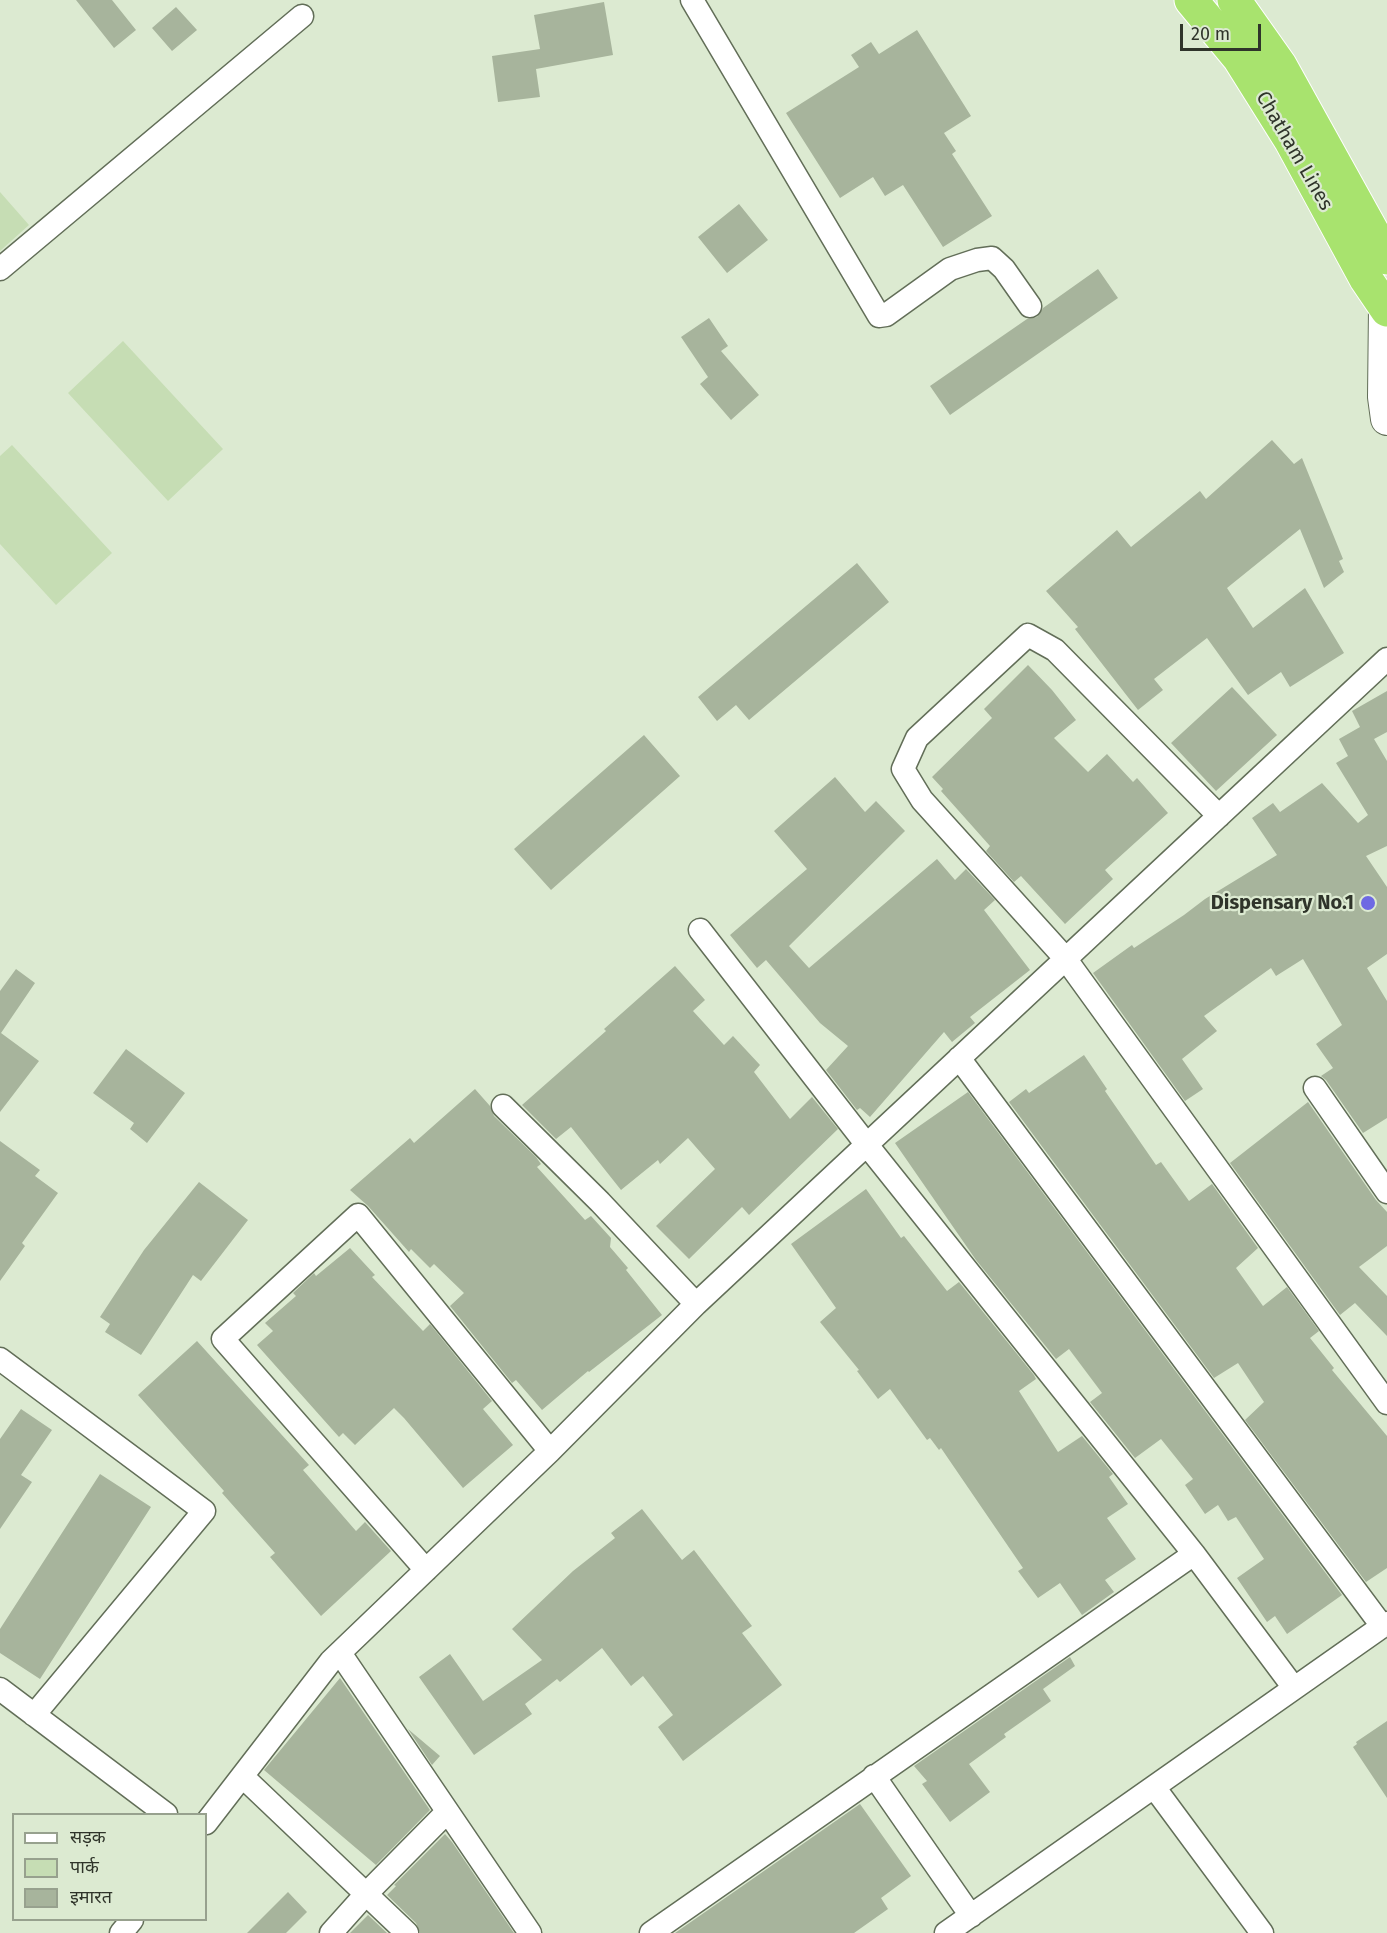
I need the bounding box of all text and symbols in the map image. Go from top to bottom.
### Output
scale bar [1183,12,1264,50]
text: 20 m [1191,23,1230,45]
street label: Chatham Lines [1250,87,1338,215]
place label: Dispensary No.1 [1211,891,1354,915]
marker: Dispensary No.1 [1359,894,1377,912]
legend [12,1813,207,1921]
text: सड़क [70,1826,106,1848]
text: पार्क [70,1856,99,1878]
text: इमारत [70,1886,112,1908]

